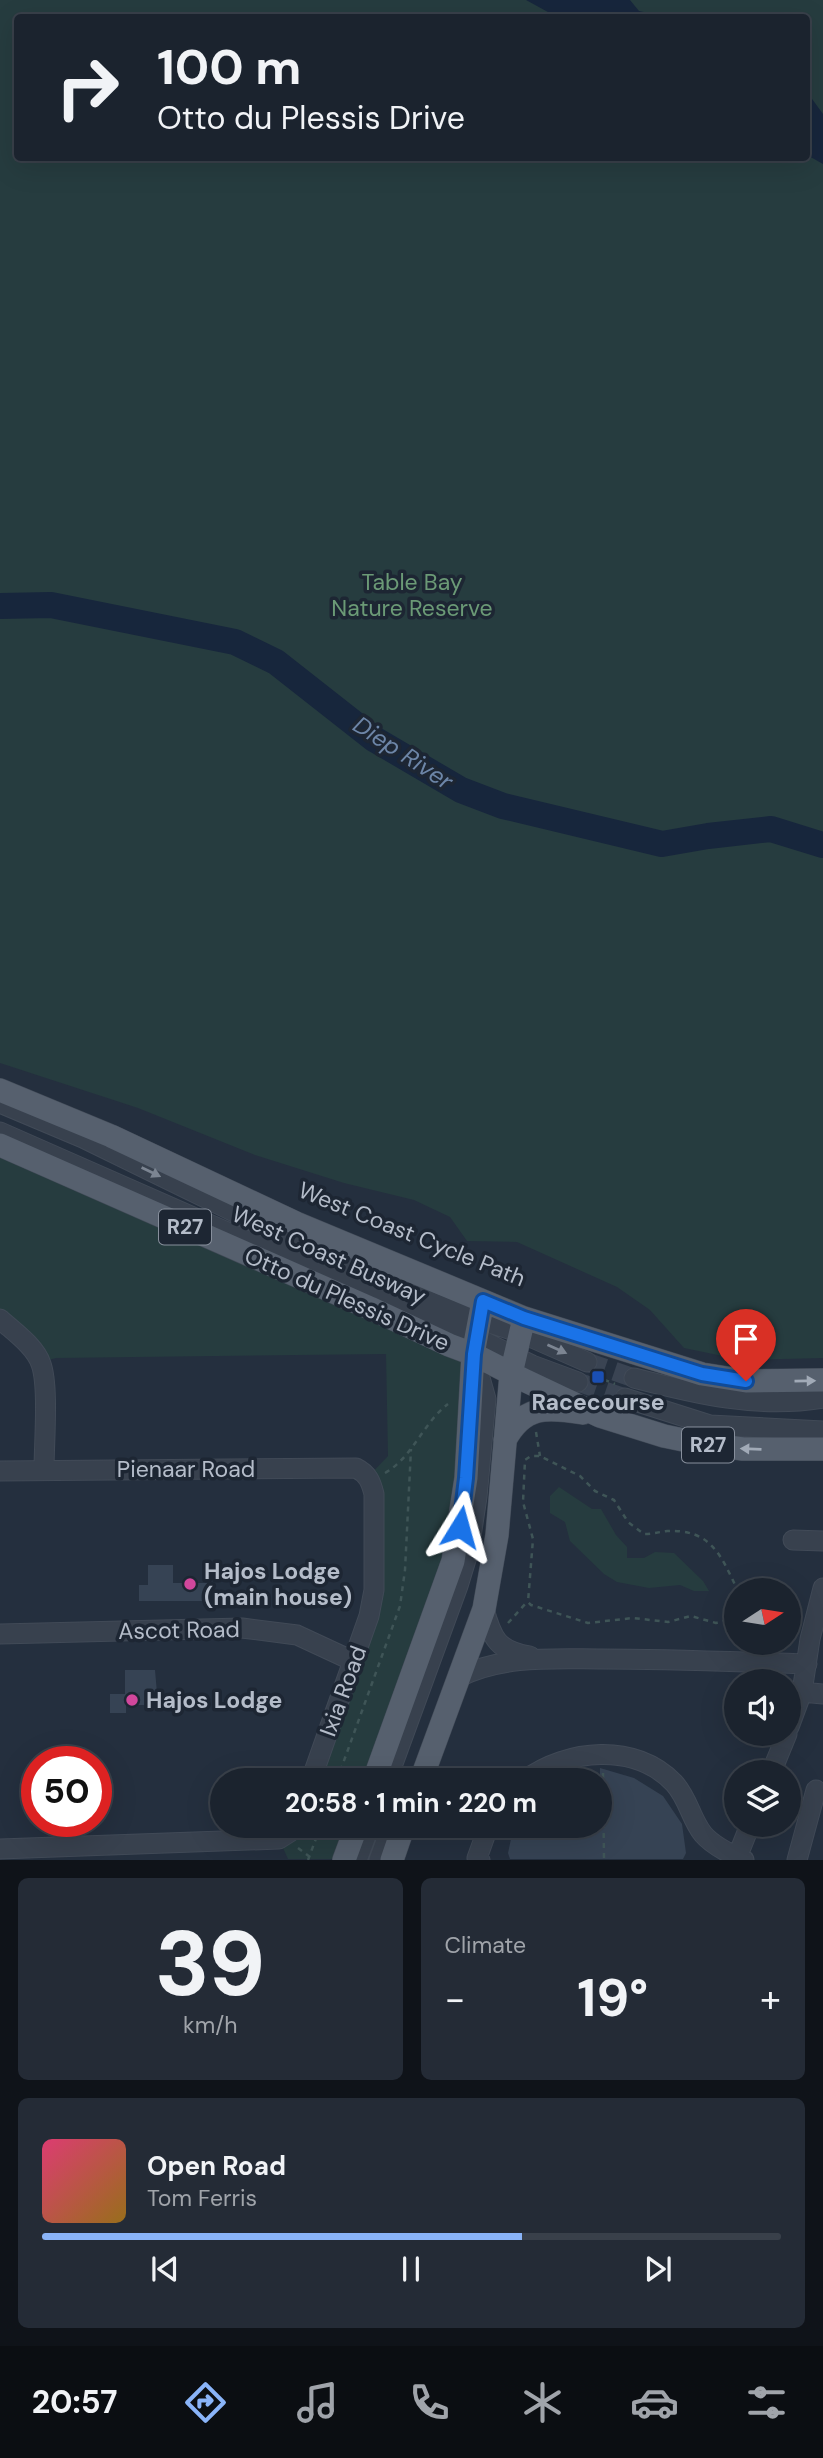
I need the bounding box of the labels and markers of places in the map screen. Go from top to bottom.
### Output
pin [716,1309,776,1381]
marker: Racecourse [590,1369,606,1385]
place label: Racecourse [532,1387,665,1417]
place label: Hajos Lodge (main house) [204,1556,352,1612]
marker: Hajos Lodge (main house) [182,1576,198,1592]
place label: Hajos Lodge [146,1685,282,1715]
marker: Hajos Lodge [124,1692,140,1708]

